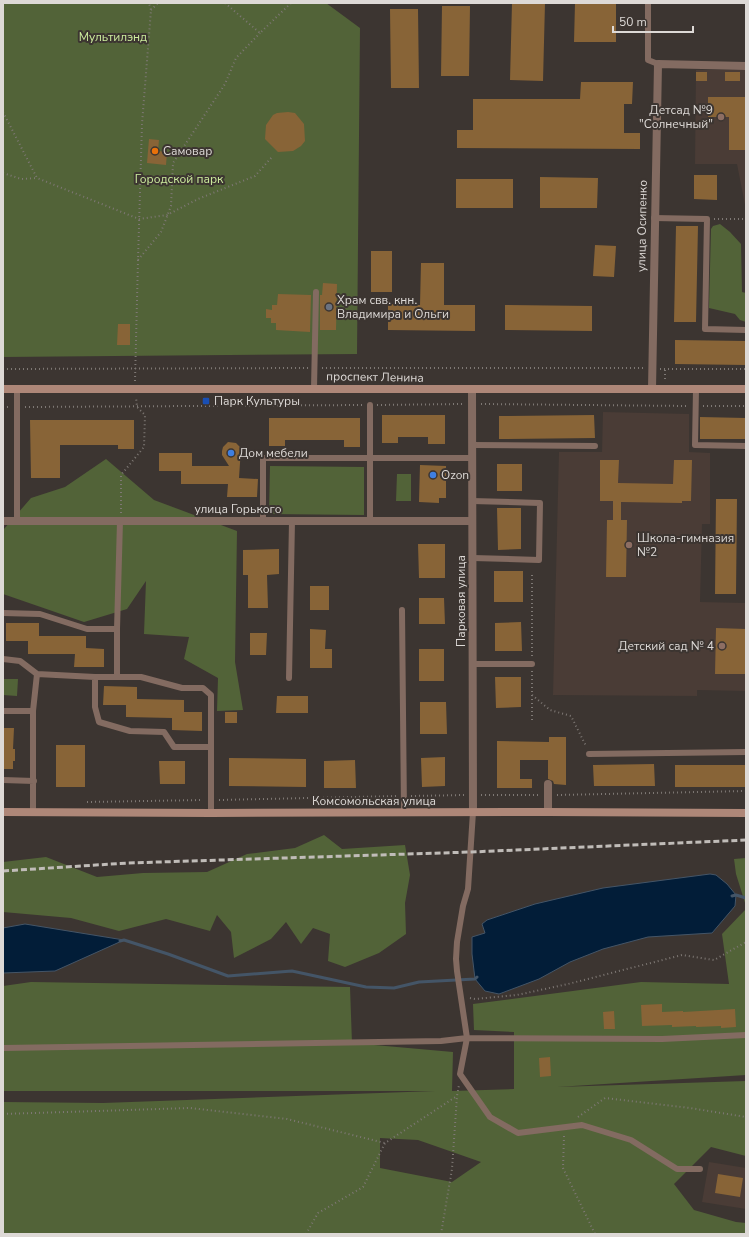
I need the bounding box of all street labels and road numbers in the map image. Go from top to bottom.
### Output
street label: улица Осипенко [633,180,651,272]
street label: проспект Ленина [326,368,424,386]
street label: улица Горького [194,501,282,517]
street label: Парковая улица [453,555,469,647]
street label: Комсомольская улица [312,793,436,809]

